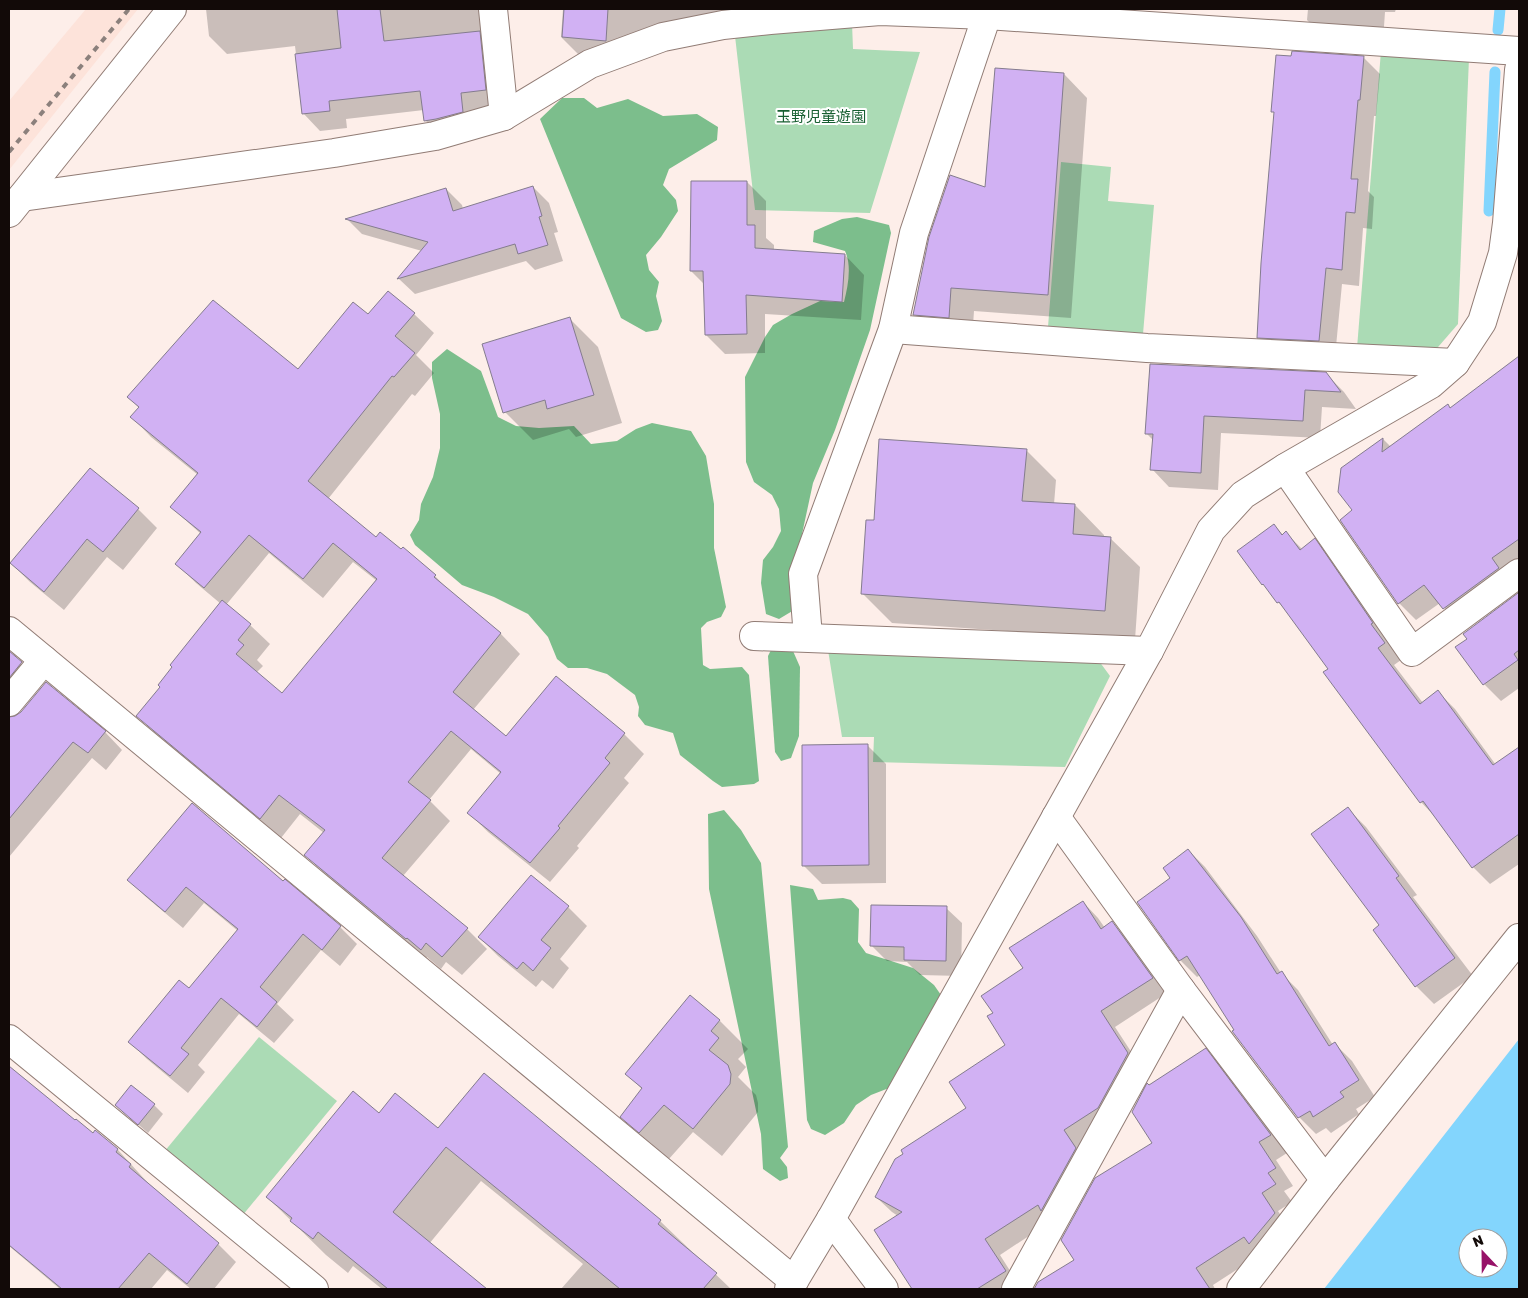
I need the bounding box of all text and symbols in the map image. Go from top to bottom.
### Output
park label: 玉野児童遊園 [776,108,866,126]
north arrow [1458,1228,1508,1278]
text: N [1470,1232,1486,1251]

